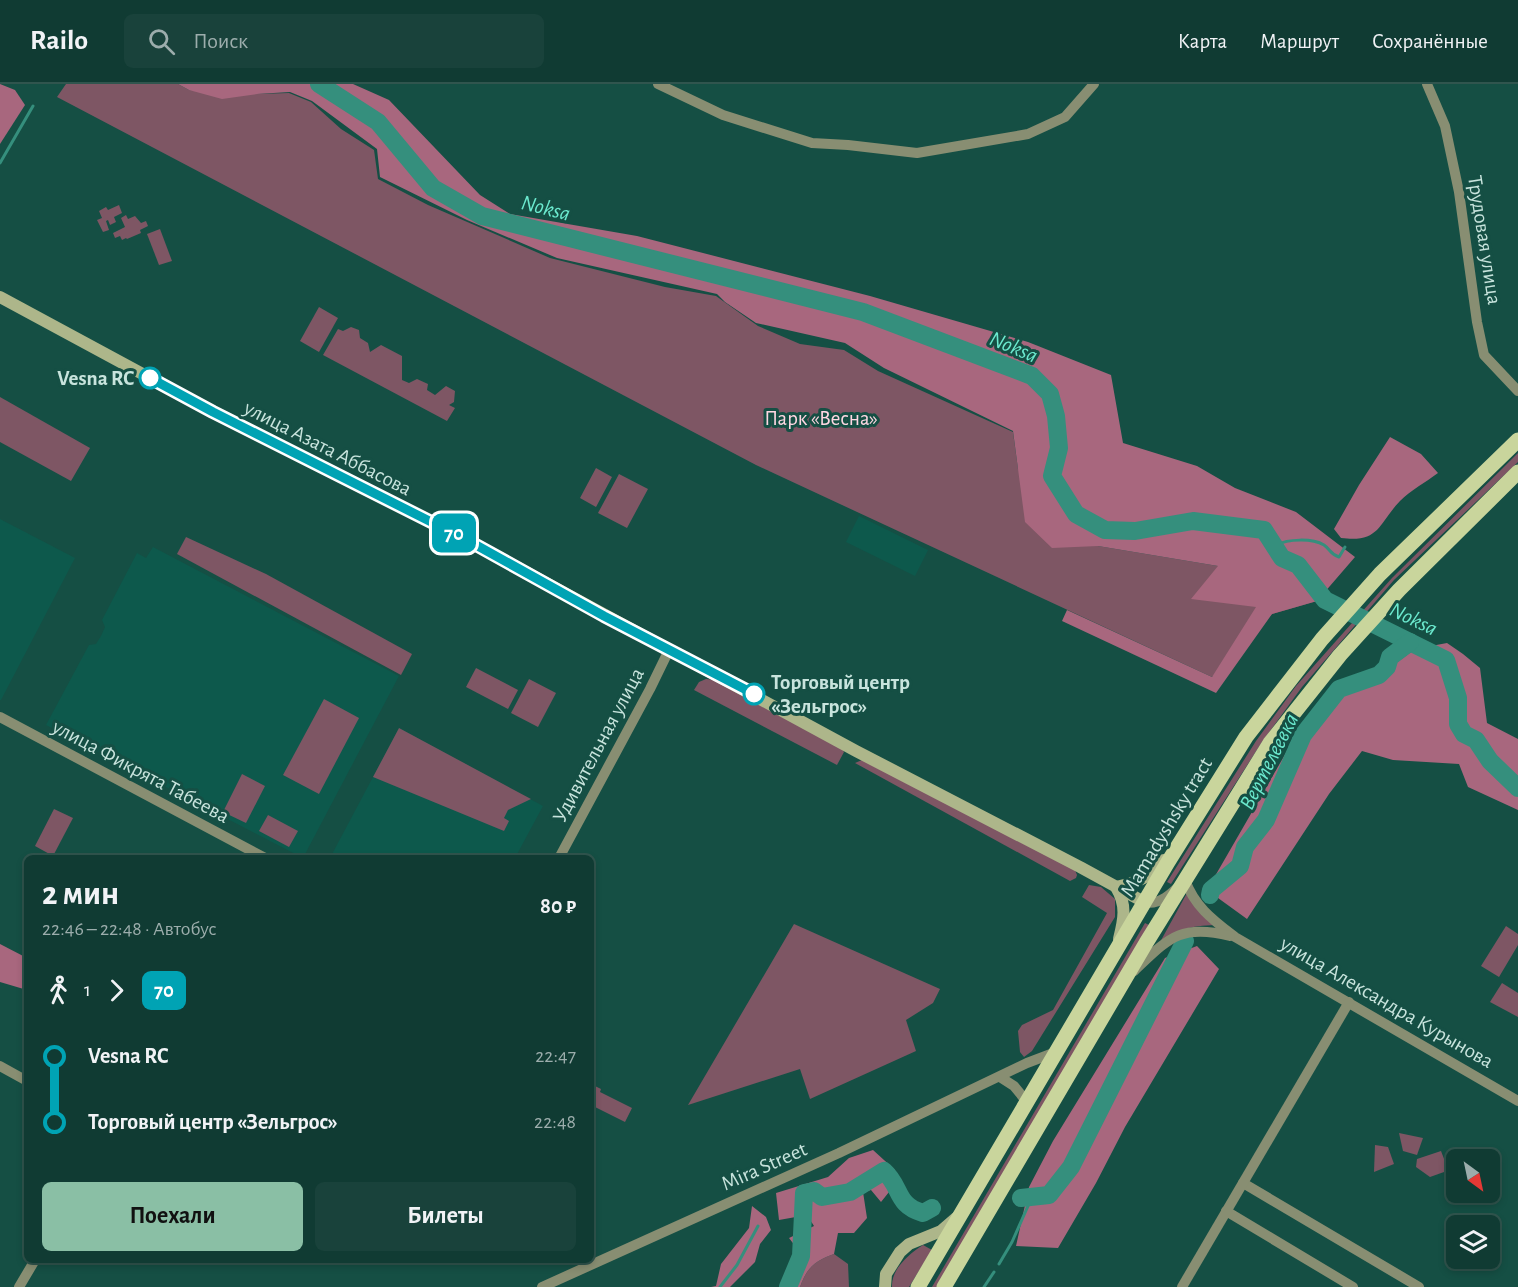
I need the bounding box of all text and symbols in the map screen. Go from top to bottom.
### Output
search box [124,14,544,68]
icon: search [145,25,178,58]
text: Railo [30,27,88,55]
text: Поиск [193,30,248,52]
text: Карта [1178,31,1227,52]
text: Маршрут [1260,31,1339,52]
text: Сохранённые [1372,31,1488,52]
street label: Трудовая улица [1464,174,1505,306]
water label: Noksa [519,191,573,225]
water label: Noksa [986,327,1041,367]
marker: Vesna RC [139,367,161,389]
place label: Vesna RC [57,368,134,389]
street label: улица Азата Аббасова [240,397,415,500]
park label: Парк «Весна» [764,408,878,429]
line badge: 70 [427,514,481,552]
text: 70 [444,523,464,544]
water label: Noksa [1386,598,1441,640]
street label: Удивительная улица [549,664,648,826]
place label: Торговый центр «Зельгрос» [771,672,910,717]
marker: Торговый центр «Зельгрос» [743,683,765,705]
water label: Вертелеевка [1235,710,1303,813]
street label: улица Фикрята Табеева [48,715,233,827]
street label: Mamadyshsky tract [1117,754,1216,901]
text: 2 мин [42,878,119,911]
text: 80 ₽ [540,895,576,917]
text: 22:46 – 22:48 · Автобус [42,919,217,939]
street label: улица Александра Курынова [1276,932,1497,1072]
icon: walk [42,974,75,1007]
icon: forward [100,974,133,1007]
text: 1 [84,980,91,1000]
text: 70 [154,980,174,1001]
text: Vesna RC [88,1045,168,1067]
text: 22:47 [535,1046,576,1066]
text: Торговый центр «Зельгрос» [88,1111,338,1133]
text: 22:48 [534,1112,576,1132]
street label: Mira Street [718,1138,810,1195]
north arrow [1446,1149,1500,1203]
map controls [1446,1149,1500,1269]
button: Поехали [42,1182,303,1251]
button: Билеты [315,1182,576,1251]
button: layers [1446,1215,1500,1269]

